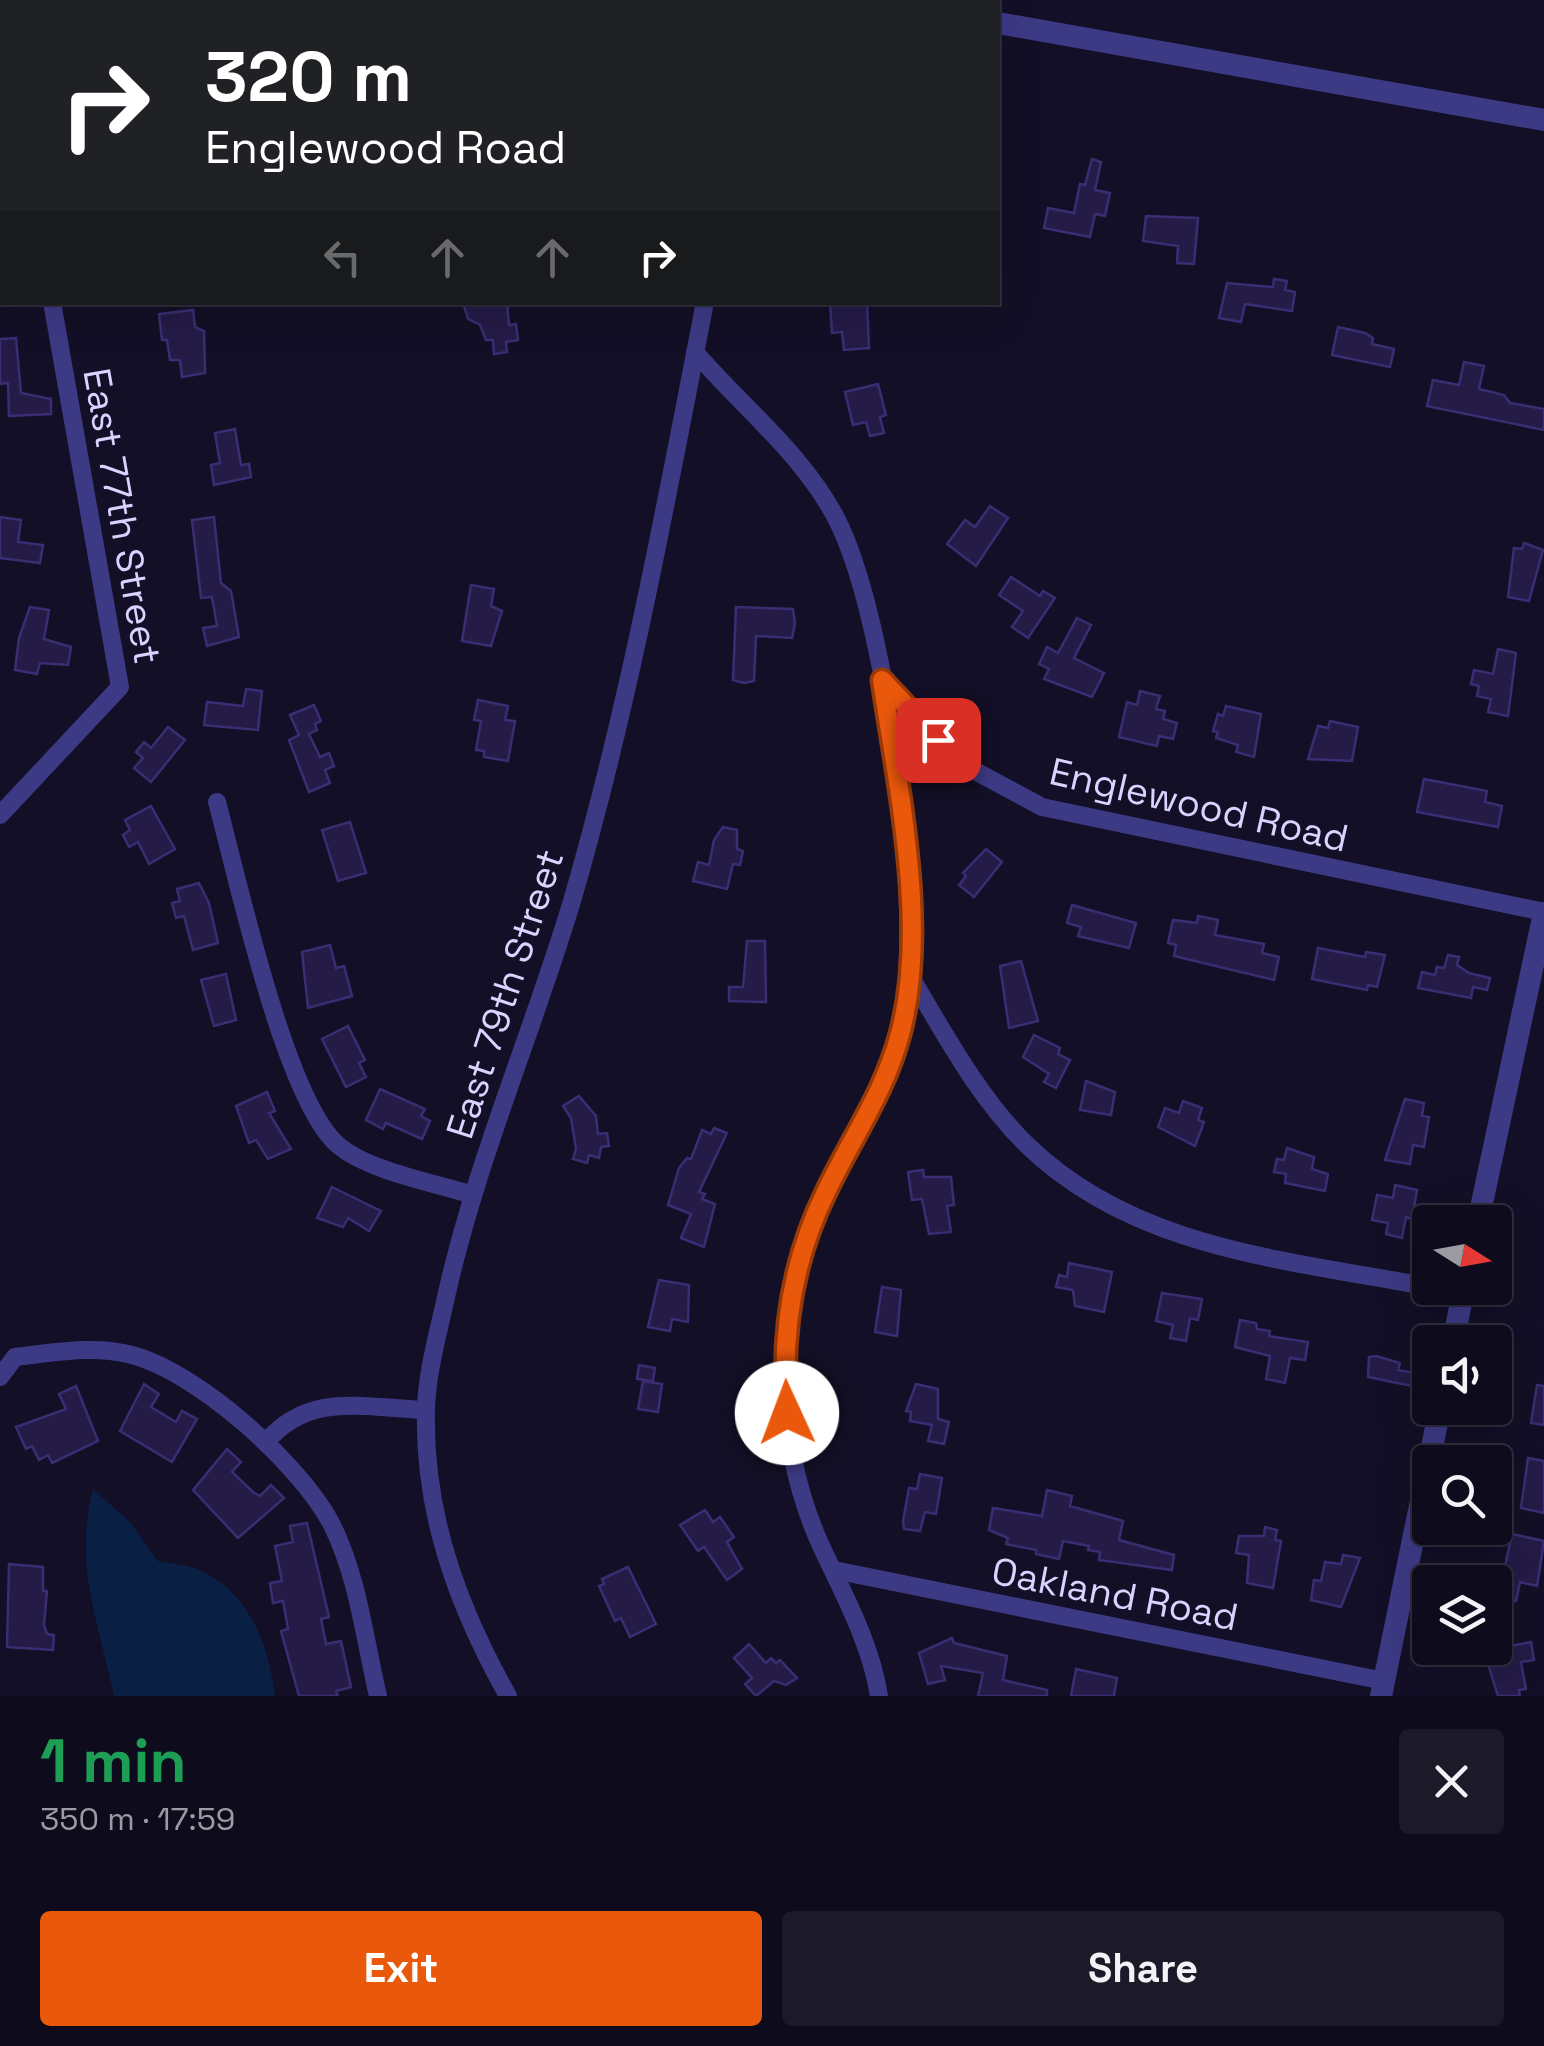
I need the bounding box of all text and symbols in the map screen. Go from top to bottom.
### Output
text: 320 m [205,32,412,121]
icon: right [40,40,170,170]
text: Englewood Road [205,119,566,176]
icon: left [315,230,370,285]
icon: ahead [420,230,475,285]
icon: ahead [525,230,580,285]
icon: right [630,230,685,285]
street label: East 77th Street [72,364,172,668]
pin [896,698,981,783]
icon: arrive [911,713,966,768]
street label: Englewood Road [1045,747,1353,863]
street label: East 79th Street [436,843,574,1145]
north arrow [1412,1205,1512,1305]
map controls [1412,1205,1512,1665]
button: sound [1412,1325,1512,1425]
position arrow [735,1361,839,1465]
button: search [1412,1445,1512,1545]
street label: Oakland Road [988,1547,1242,1641]
button: layers [1412,1565,1512,1665]
text: 1 min [40,1723,187,1800]
button: close [1399,1729,1504,1834]
text: 350 m · 17:59 [40,1799,235,1839]
button: Exit [40,1911,762,2026]
button: Share [782,1911,1504,2026]

